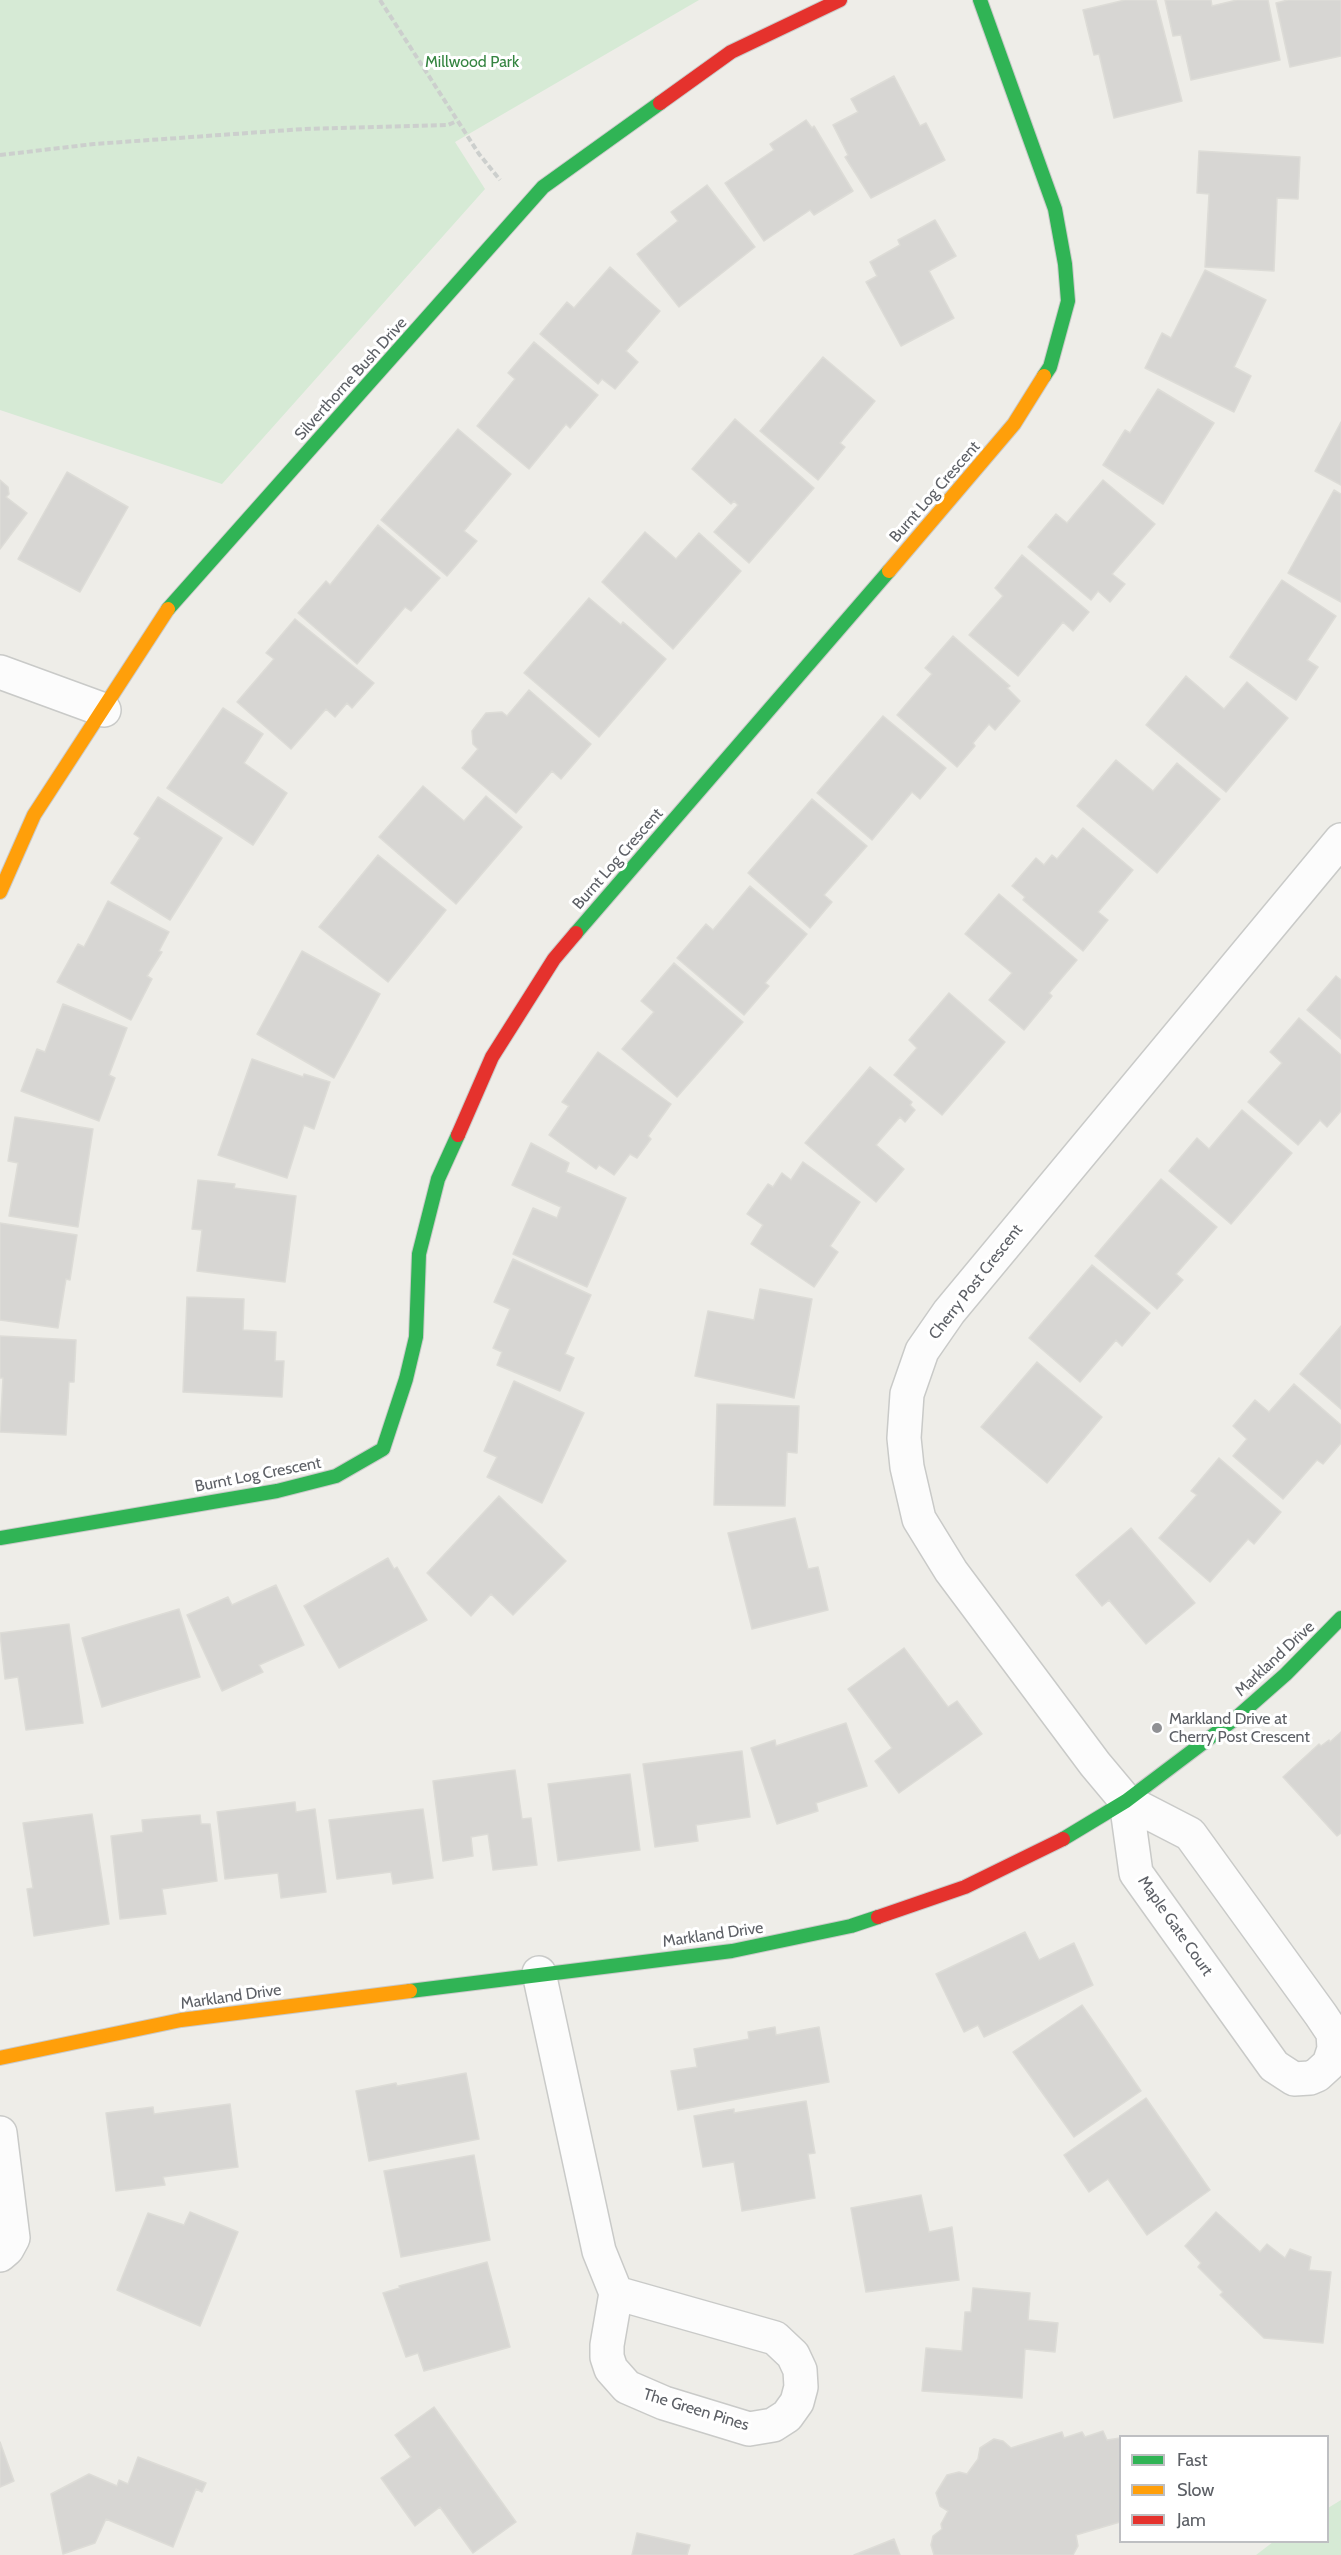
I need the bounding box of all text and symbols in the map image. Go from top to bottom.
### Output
park label: Millwood Park [425,52,519,72]
street label: Silverthorne Bush Drive [291,314,411,444]
street label: Burnt Log Crescent [886,437,984,547]
street label: Burnt Log Crescent [569,804,667,914]
street label: Cherry Post Crescent [925,1221,1027,1343]
street label: Burnt Log Crescent [193,1453,323,1497]
street label: Markland Drive [1231,1617,1319,1701]
place label: Markland Drive at Cherry Post Crescent [1169,1709,1310,1747]
marker: Markland Drive at Cherry Post Crescent [1150,1721,1164,1735]
street label: Maple Gate Court [1133,1872,1217,1980]
street label: Markland Drive [661,1918,765,1952]
street label: Markland Drive [179,1980,283,2014]
street label: The Green Pines [641,2385,751,2435]
legend [1119,2435,1329,2543]
text: Fast [1177,2449,1208,2471]
text: Slow [1177,2479,1214,2501]
text: Jam [1177,2509,1206,2531]

